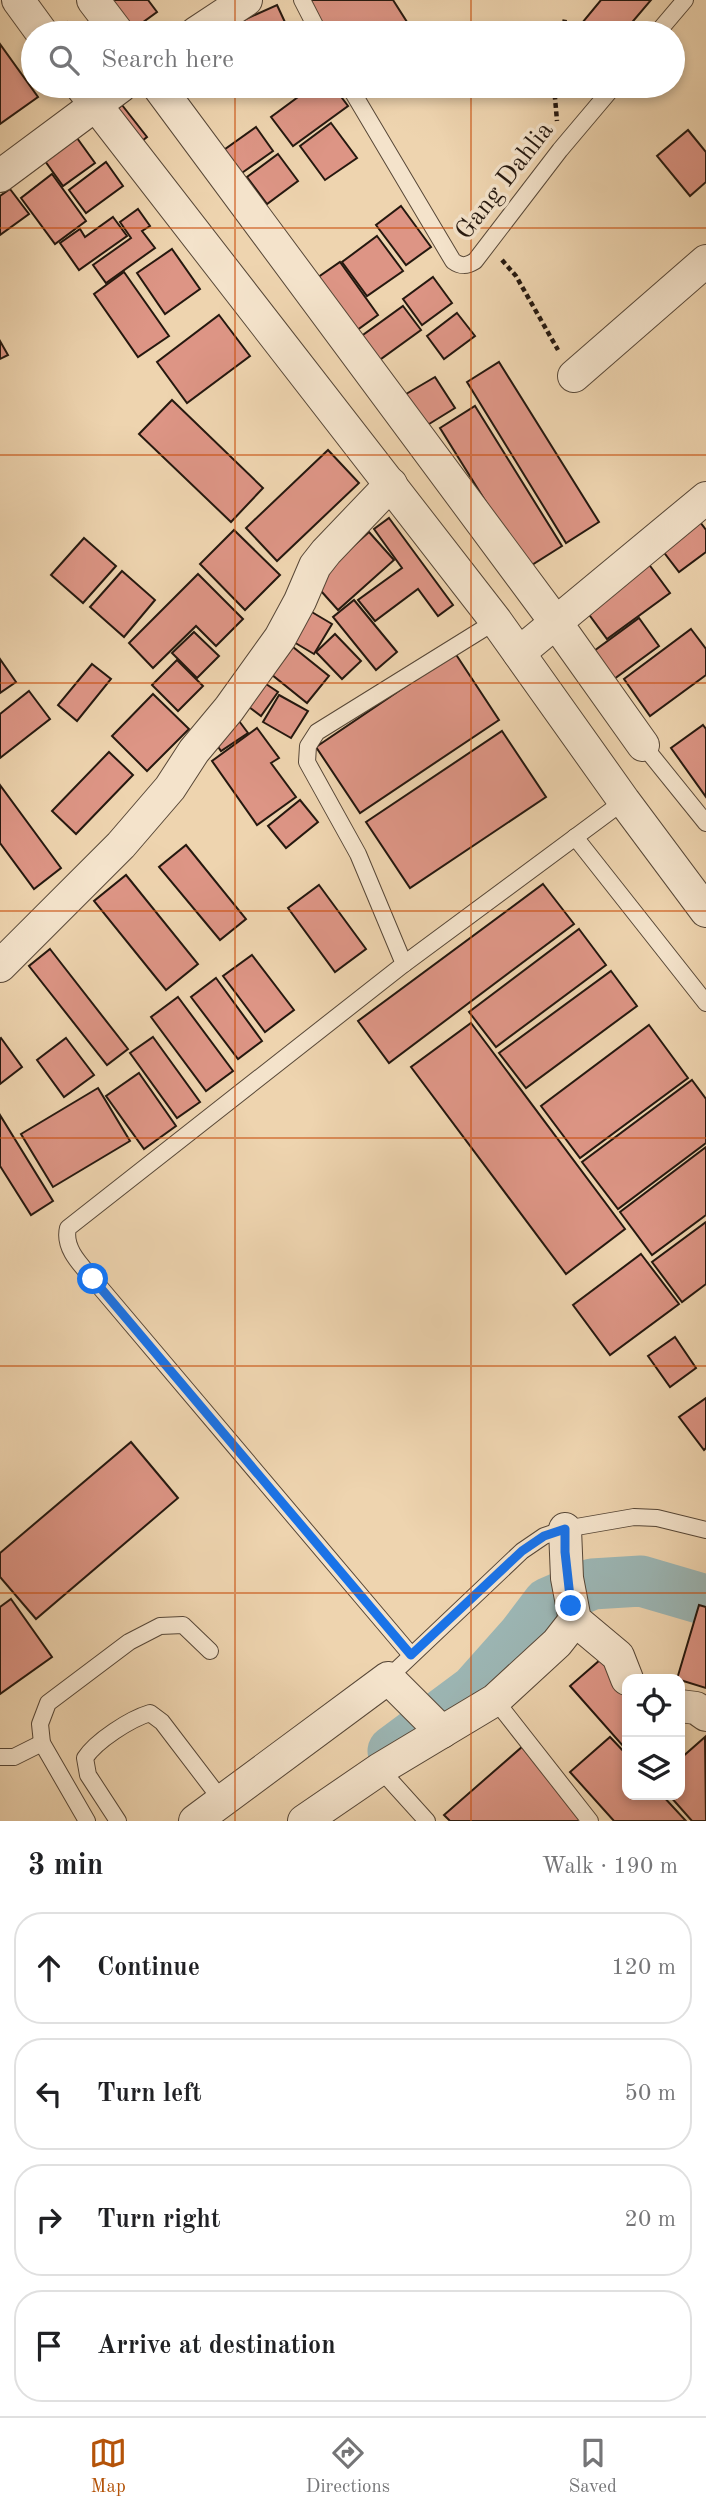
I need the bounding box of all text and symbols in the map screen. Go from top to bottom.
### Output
search box [21,21,685,98]
icon: search [45,41,83,79]
text: Search here [101,47,234,73]
street label: Gang Dahlia [451,117,559,245]
route start [77,1263,108,1294]
route end [555,1590,586,1621]
map controls [622,1674,685,1800]
button: locate [622,1674,685,1737]
button: layers [622,1737,685,1800]
text: 3 min [28,1851,103,1881]
text: Walk · 190 m [542,1855,678,1878]
icon: ahead [30,1949,68,1987]
text: Continue [97,1955,200,1981]
text: 120 m [611,1956,676,1979]
icon: left [30,2075,68,2113]
text: Turn left [97,2081,202,2107]
text: 50 m [625,2082,676,2105]
icon: right [30,2201,68,2239]
text: Turn right [97,2207,220,2233]
text: 20 m [625,2208,676,2231]
icon: arrive [30,2327,68,2365]
text: Arrive at destination [97,2333,336,2359]
tab: Map [89,2434,127,2499]
tab: Directions [306,2434,390,2499]
tab: Saved [568,2434,617,2499]

